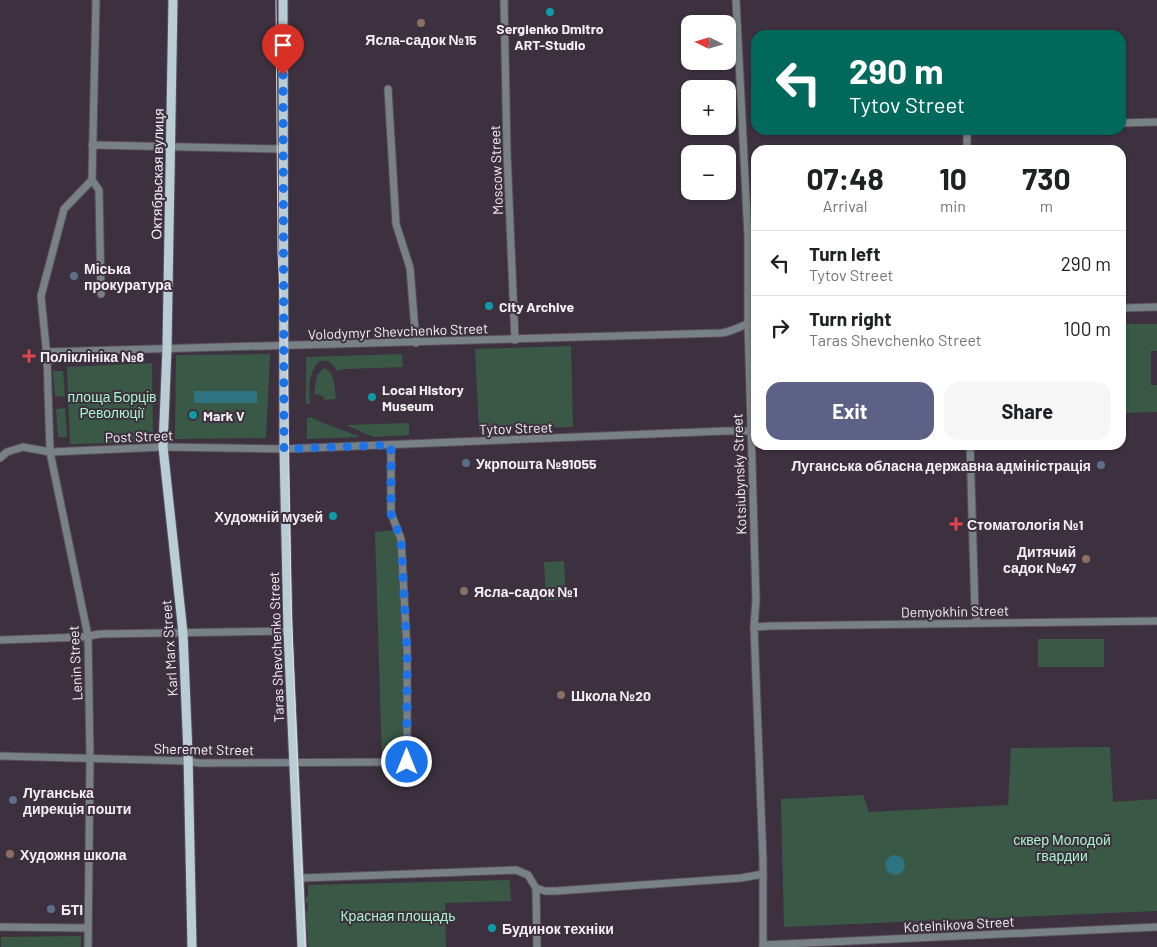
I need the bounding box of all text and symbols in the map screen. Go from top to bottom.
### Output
marker: Sergienko Dmitro ART-Studio [544,6,556,18]
north arrow [681,15,736,70]
map controls [681,15,736,200]
marker: Ясла-садок №15 [415,17,427,29]
place label: Sergienko Dmitro ART-Studio [496,20,604,53]
pin [262,24,304,75]
icon: arrive [269,31,297,59]
place label: Ясла-садок №15 [365,31,477,48]
text: 290 m [849,49,943,91]
icon: left [766,50,831,115]
button: + [681,80,736,135]
text: Tytov Street [849,91,965,117]
street label: Октябрьская вулиця [147,108,167,240]
street label: Moscow Street [486,125,506,215]
button: − [681,145,736,200]
text: 07:48 [806,160,884,196]
text: 10 [939,160,967,196]
text: 730 [1022,160,1071,196]
text: Arrival [823,196,867,215]
text: min [940,196,966,215]
text: m [1040,196,1053,215]
text: Turn left [809,242,880,265]
icon: left [766,249,794,277]
text: 290 m [1061,252,1111,275]
place label: Міська прокуратура [84,260,172,293]
text: Tytov Street [809,265,893,284]
marker: Міська прокуратура [68,270,80,282]
place label: City Archive [499,298,574,315]
marker: City Archive [483,300,495,312]
text: Turn right [809,307,891,330]
icon: right [766,314,794,342]
text: 100 m [1063,317,1111,340]
street label: Volodymyr Shevchenko Street [308,319,488,343]
text: Taras Shevchenko Street [809,330,982,349]
place label: Поліклініка №8 [40,348,145,365]
marker: Поліклініка №8 [22,349,36,363]
place label: Local History Museum [382,381,464,414]
button: Exit [766,382,934,440]
button: Share [944,382,1111,440]
park label: площа Борців Революції [67,388,157,421]
marker: Local History Museum [366,391,378,403]
place label: Mark V [203,407,245,424]
marker: Mark V [187,409,199,421]
street label: Kotsiubynsky Street [728,413,750,535]
street label: Tytov Street [479,418,553,438]
street label: Post Street [104,426,174,446]
place label: Укрпошта №91055 [476,455,597,472]
marker: Укрпошта №91055 [460,457,472,469]
place label: Луганська обласна державна адміністрація [791,457,1091,474]
marker: Луганська обласна державна адміністрація [1095,459,1107,471]
place label: Художній музей [215,508,323,525]
marker: Художній музей [327,510,339,522]
place label: Стоматологія №1 [967,516,1084,533]
marker: Стоматологія №1 [949,517,963,531]
place label: Дитячий садок №47 [1003,543,1076,576]
marker: Дитячий садок №47 [1080,553,1092,565]
street label: Taras Shevchenko Street [265,571,287,723]
place label: Ясла-садок №1 [474,583,578,600]
marker: Ясла-садок №1 [458,585,470,597]
street label: Karl Marx Street [157,599,181,697]
street label: Demyokhin Street [901,602,1009,620]
street label: Lenin Street [65,625,85,701]
place label: Школа №20 [571,687,651,704]
marker: Школа №20 [555,689,567,701]
position arrow [380,735,432,787]
street label: Sheremet Street [154,740,254,758]
place label: Луганська дирекція пошти [23,784,131,817]
marker: Луганська дирекція пошти [7,794,19,806]
park label: сквер Молодой гвардии [1013,831,1111,864]
place label: Художня школа [20,846,127,863]
marker: Художня школа [4,848,16,860]
place label: БТІ [61,901,83,918]
marker: БТІ [45,903,57,915]
park label: Красная площадь [340,907,456,924]
street label: Kotelnikova Street [903,913,1015,935]
place label: Будинок техніки [502,920,614,937]
marker: Будинок техніки [486,922,498,934]

